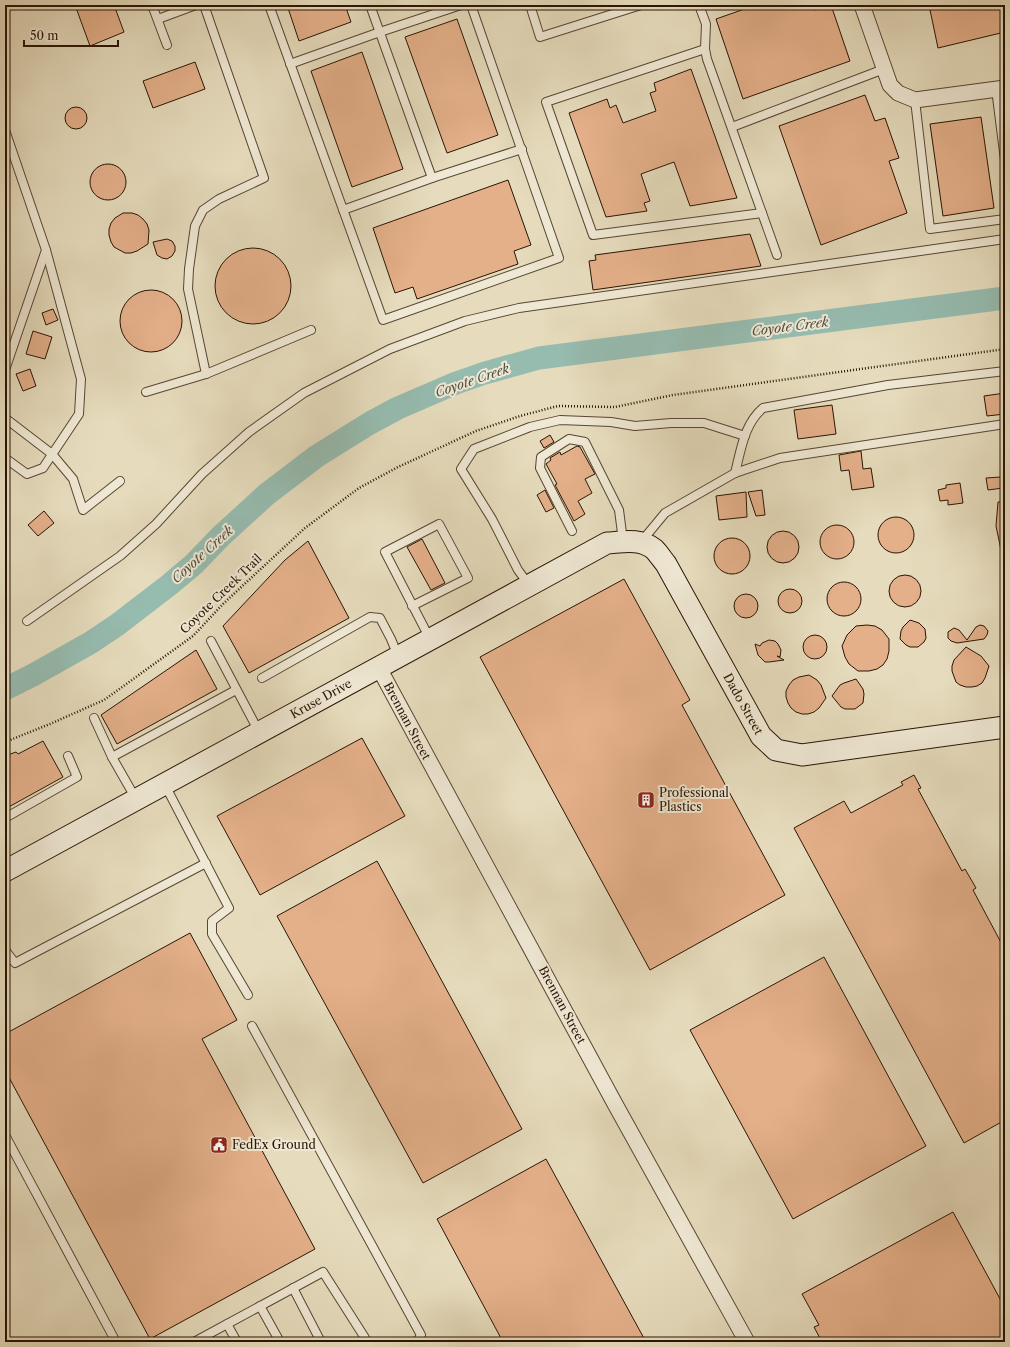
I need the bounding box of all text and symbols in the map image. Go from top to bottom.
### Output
scale bar [24,22,118,48]
text: 50 m [30,28,59,43]
water label: Coyote Creek [751,313,830,339]
water label: Coyote Creek [433,360,511,400]
water label: Coyote Creek [168,522,236,586]
street label: Coyote Creek Trail [177,550,265,637]
street label: Dado Street [720,670,767,738]
street label: Kruse Drive [287,675,354,722]
street label: Brennan Street [381,679,435,763]
place label: Professional Plastics [659,785,729,814]
building icon: Professional Plastics [636,790,656,810]
street label: Brennan Street [536,963,590,1047]
public building icon: FedEx Ground [209,1135,229,1155]
place label: FedEx Ground [232,1137,316,1152]

